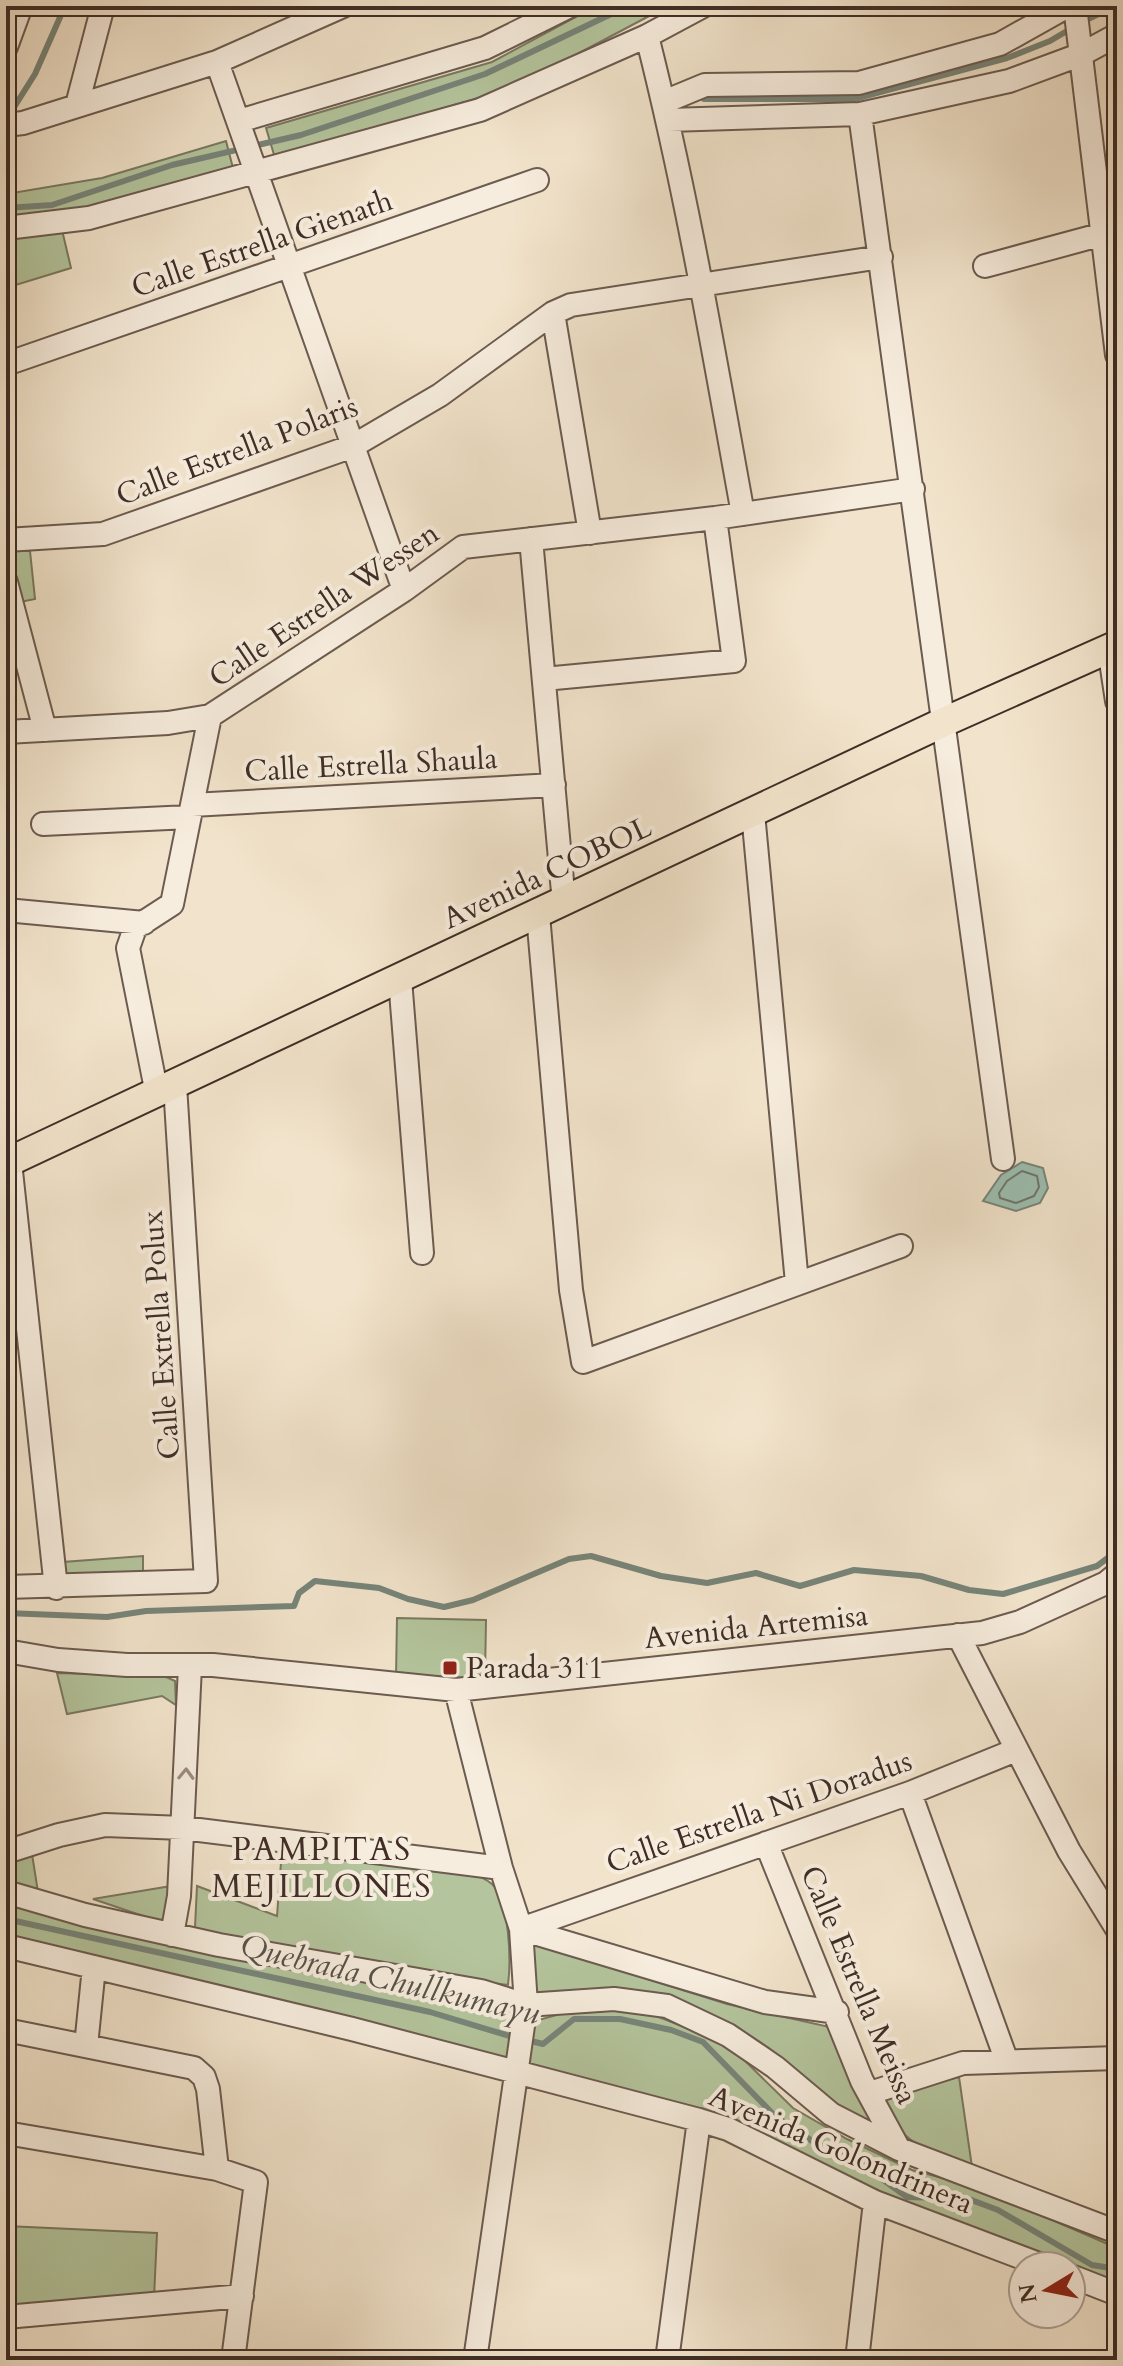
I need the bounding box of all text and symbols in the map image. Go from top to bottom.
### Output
street label: Calle Estrella Gienath [126,180,398,308]
street label: Calle Estrella Polaris [110,386,364,516]
street label: Calle Estrella Wessen [201,513,447,697]
street label: Calle Estrella Shaula [243,738,499,792]
street label: Avenida COBOL [436,806,659,939]
street label: Calle Extrella Polux [132,1209,190,1461]
street label: Avenida Artemisa [642,1595,870,1659]
place label: Parada 311 [466,1648,604,1689]
marker: Parada 311 [441,1659,459,1677]
street label: Calle Estrella Ni Doradus [601,1740,917,1884]
one-way arrow [177,1767,194,1780]
district label: PAMPITAS MEJILLONES [211,1828,433,1909]
street label: Calle Estrella Meissa [790,1860,928,2110]
water label: Quebrada Chullkumayu [236,1924,544,2036]
street label: Avenida Golondrinera [703,2076,979,2224]
north arrow [1007,2250,1087,2330]
text: N [1012,2281,1045,2305]

